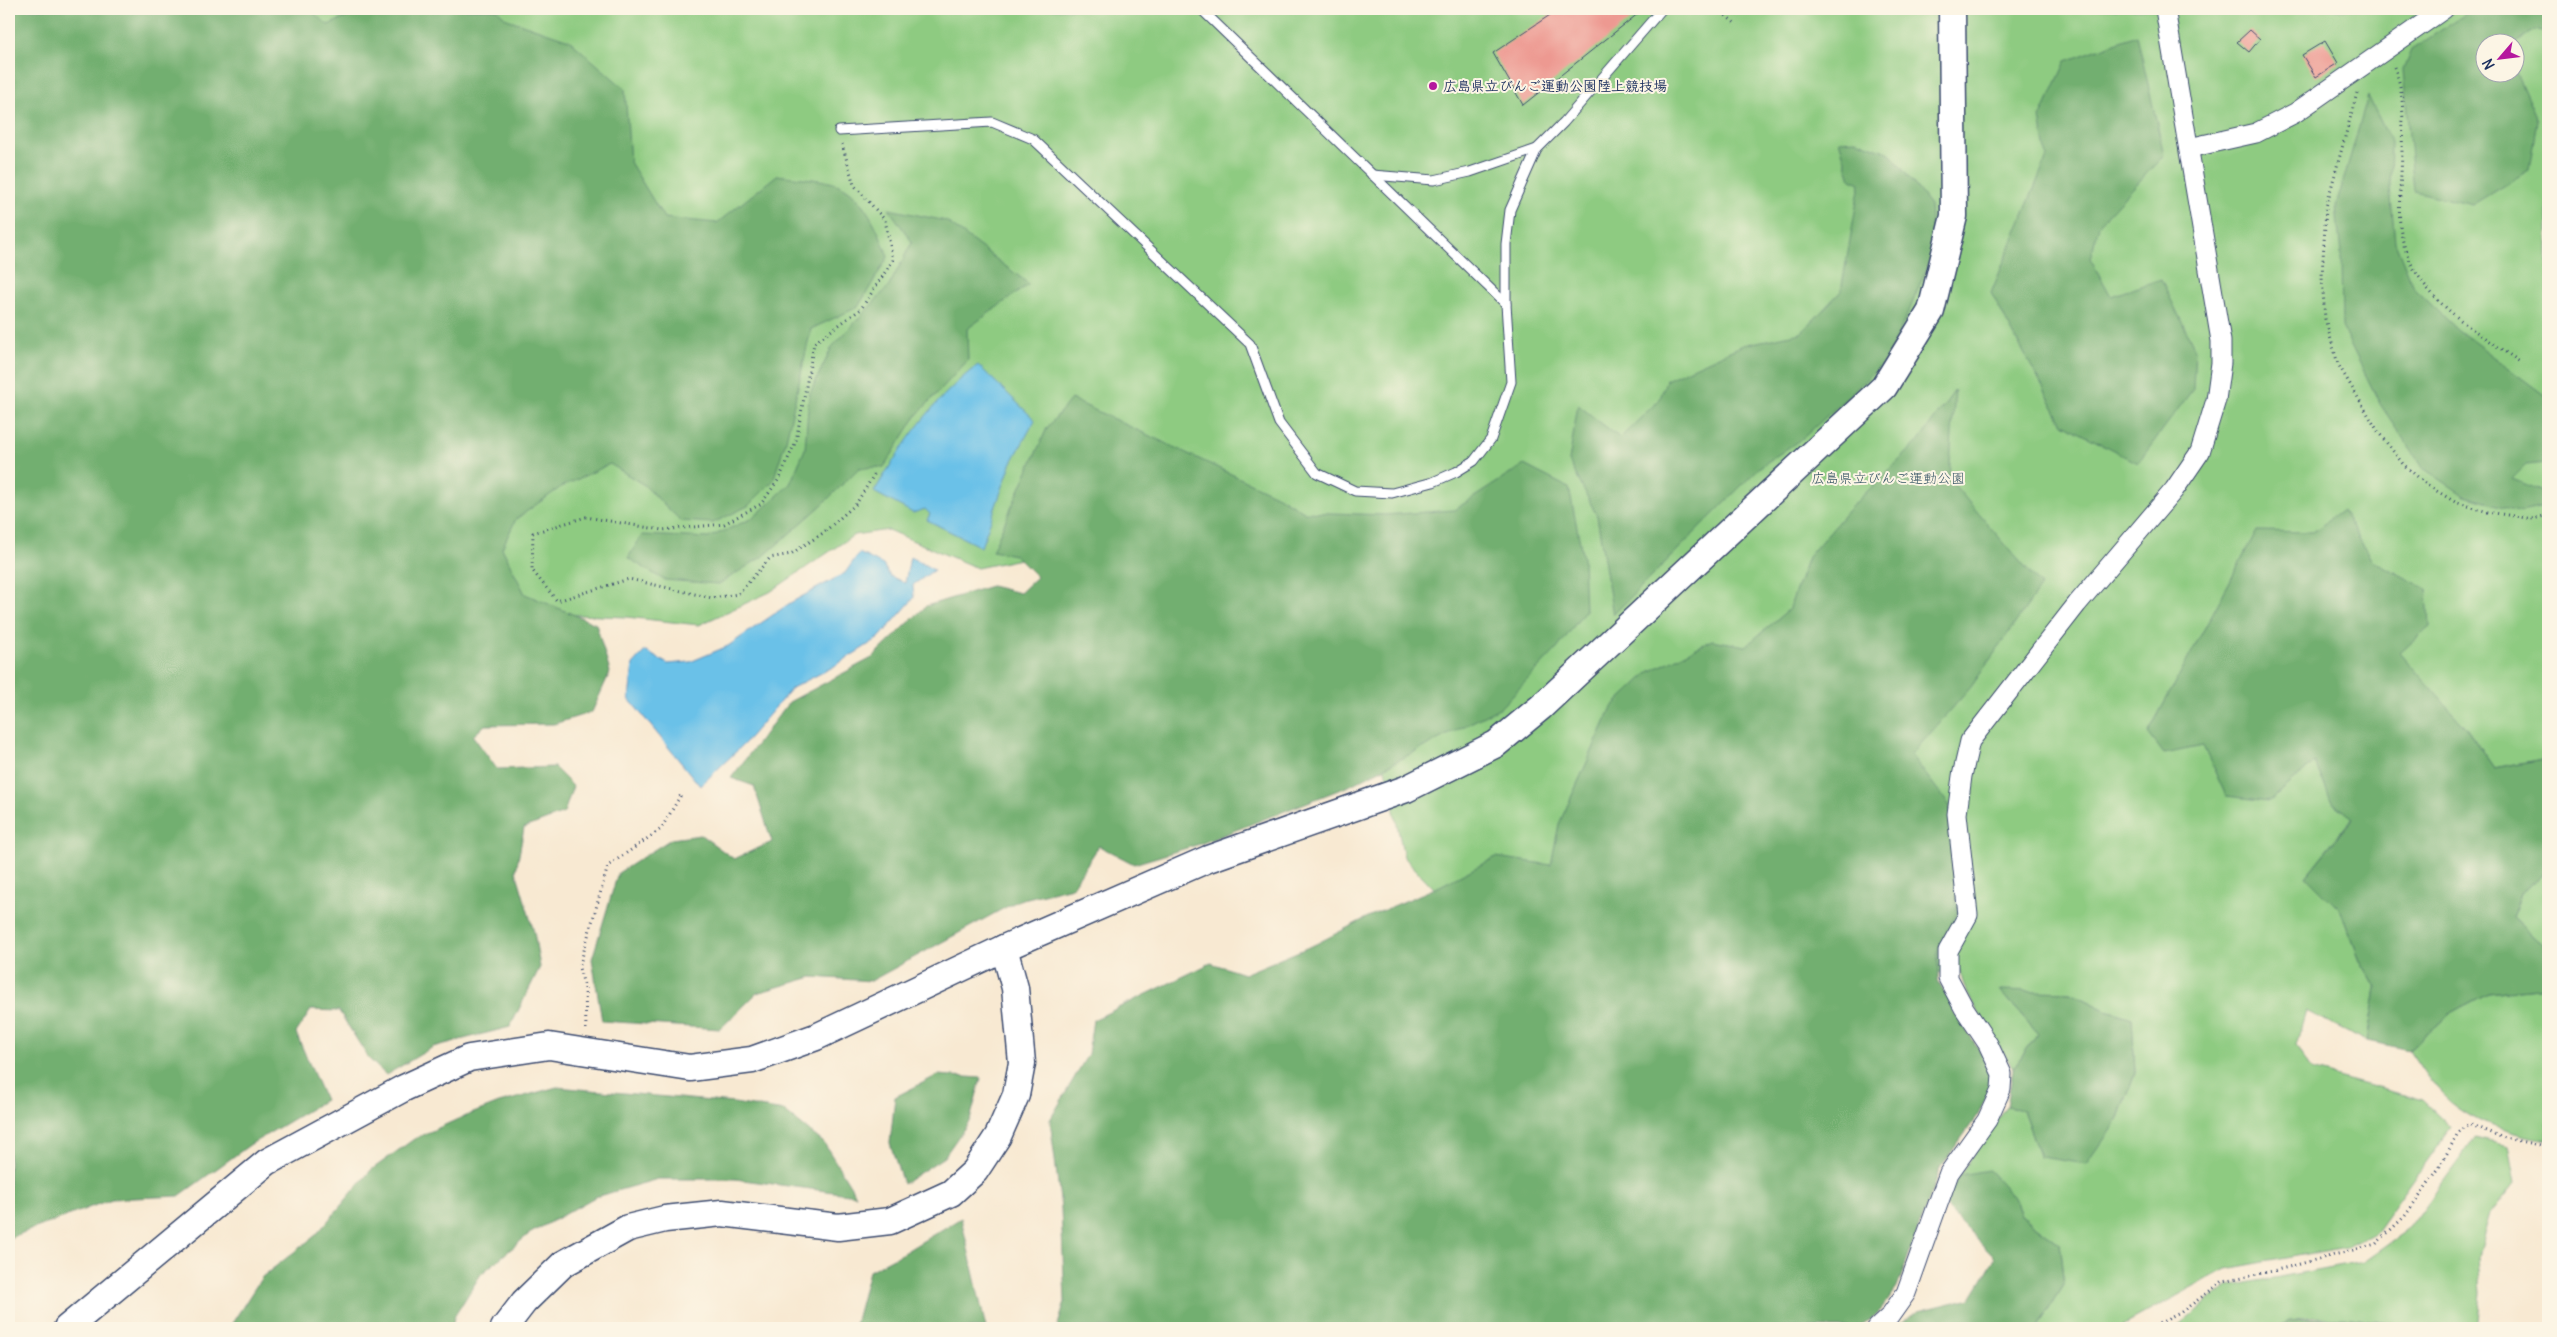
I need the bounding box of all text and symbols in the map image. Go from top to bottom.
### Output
north arrow [2474,32,2524,82]
text: N [2478,56,2499,73]
place label: 広島県立びんご運動公園陸上競技場 [1443,77,1667,95]
marker: 広島県立びんご運動公園陸上競技場 [1427,80,1439,92]
park label: 広島県立びんご運動公園 [1811,469,1965,487]

